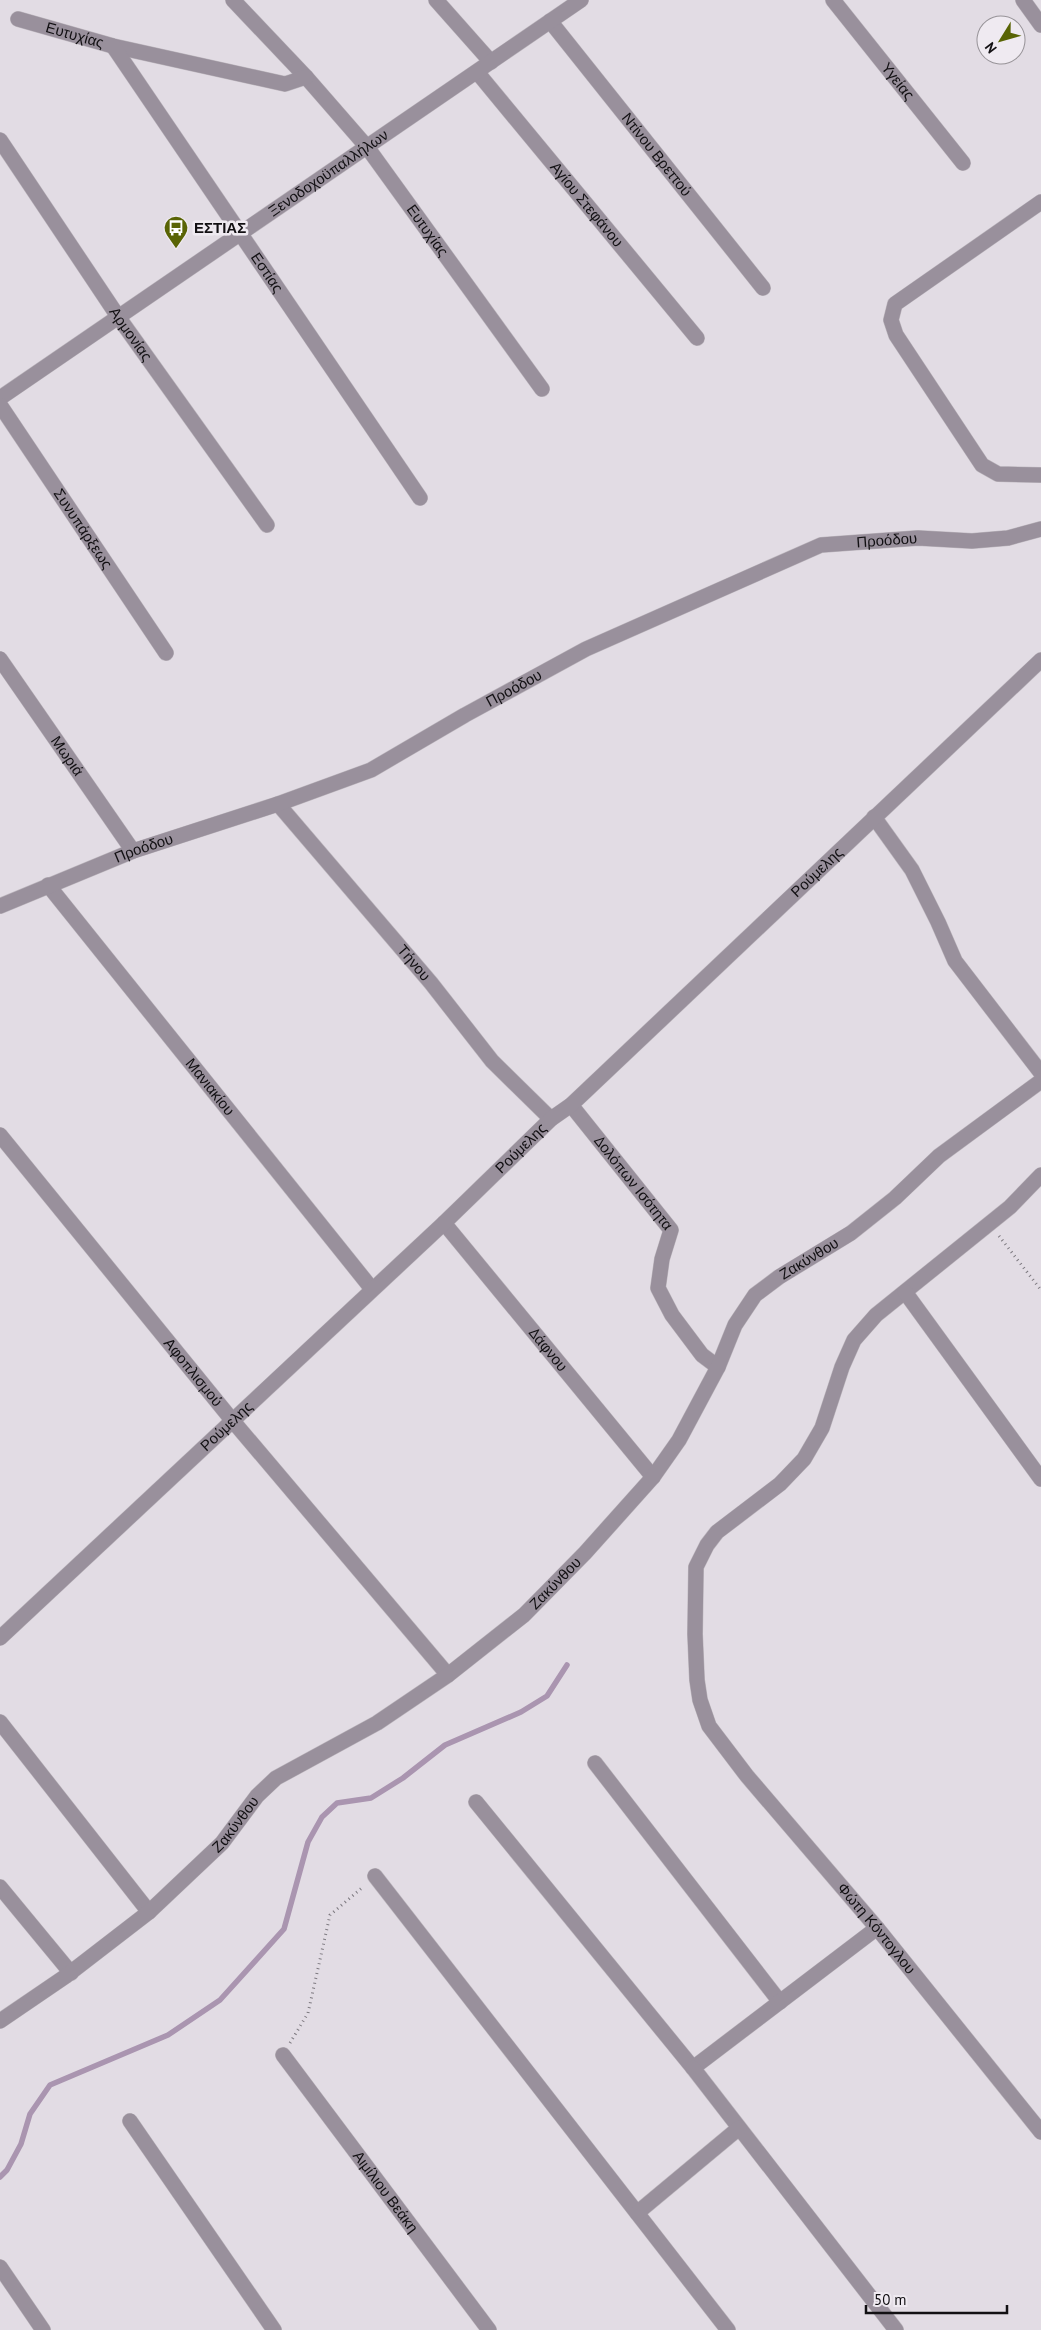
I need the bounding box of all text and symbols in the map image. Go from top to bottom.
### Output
north arrow [976,15,1026,65]
street label: Ευτυχίας [44,17,106,52]
text: N [981,39,1001,57]
street label: Υγείας [877,58,919,104]
street label: Ντίνου Βρεττού [618,109,696,200]
street label: Ξενοδοχοϋπαλλήλων [264,125,392,220]
street label: Αγίου Στεφάνου [546,158,628,251]
street label: Ευτυχίας [403,201,453,260]
bus stop icon: ΕΣΤΙΑΣ [163,215,189,249]
place label: ΕΣΤΙΑΣ [194,218,246,237]
street label: Εστίας [247,249,288,296]
street label: Αρμονίας [105,303,157,365]
street label: Συνυπάρξεως [50,485,117,572]
street label: Προόδου [856,528,918,551]
street label: Προόδου [482,665,545,711]
street label: Μωριά [47,732,88,780]
street label: Προόδου [111,829,175,867]
street label: Ρούμελης [787,843,847,901]
street label: Τήνου [393,941,435,985]
street label: Μανιακίου [182,1054,239,1119]
street label: Ρούμελης [491,1119,550,1177]
street label: Δολόπων Ισότητα [590,1132,678,1234]
street label: Ζακύνθου [776,1233,842,1283]
street label: Δάφνου [525,1324,572,1375]
street label: Αφοπλισμού [160,1334,227,1410]
street label: Ρούμελης [196,1397,256,1455]
street label: Ζακύνθου [525,1553,585,1613]
street label: Ζακύνθου [208,1792,263,1856]
street label: Φώτη Κόντογλου [833,1879,920,1978]
street label: Αιμίλιου Βεάκη [349,2147,423,2236]
scale bar [866,2282,1007,2314]
text: 50 m [874,2290,907,2309]

